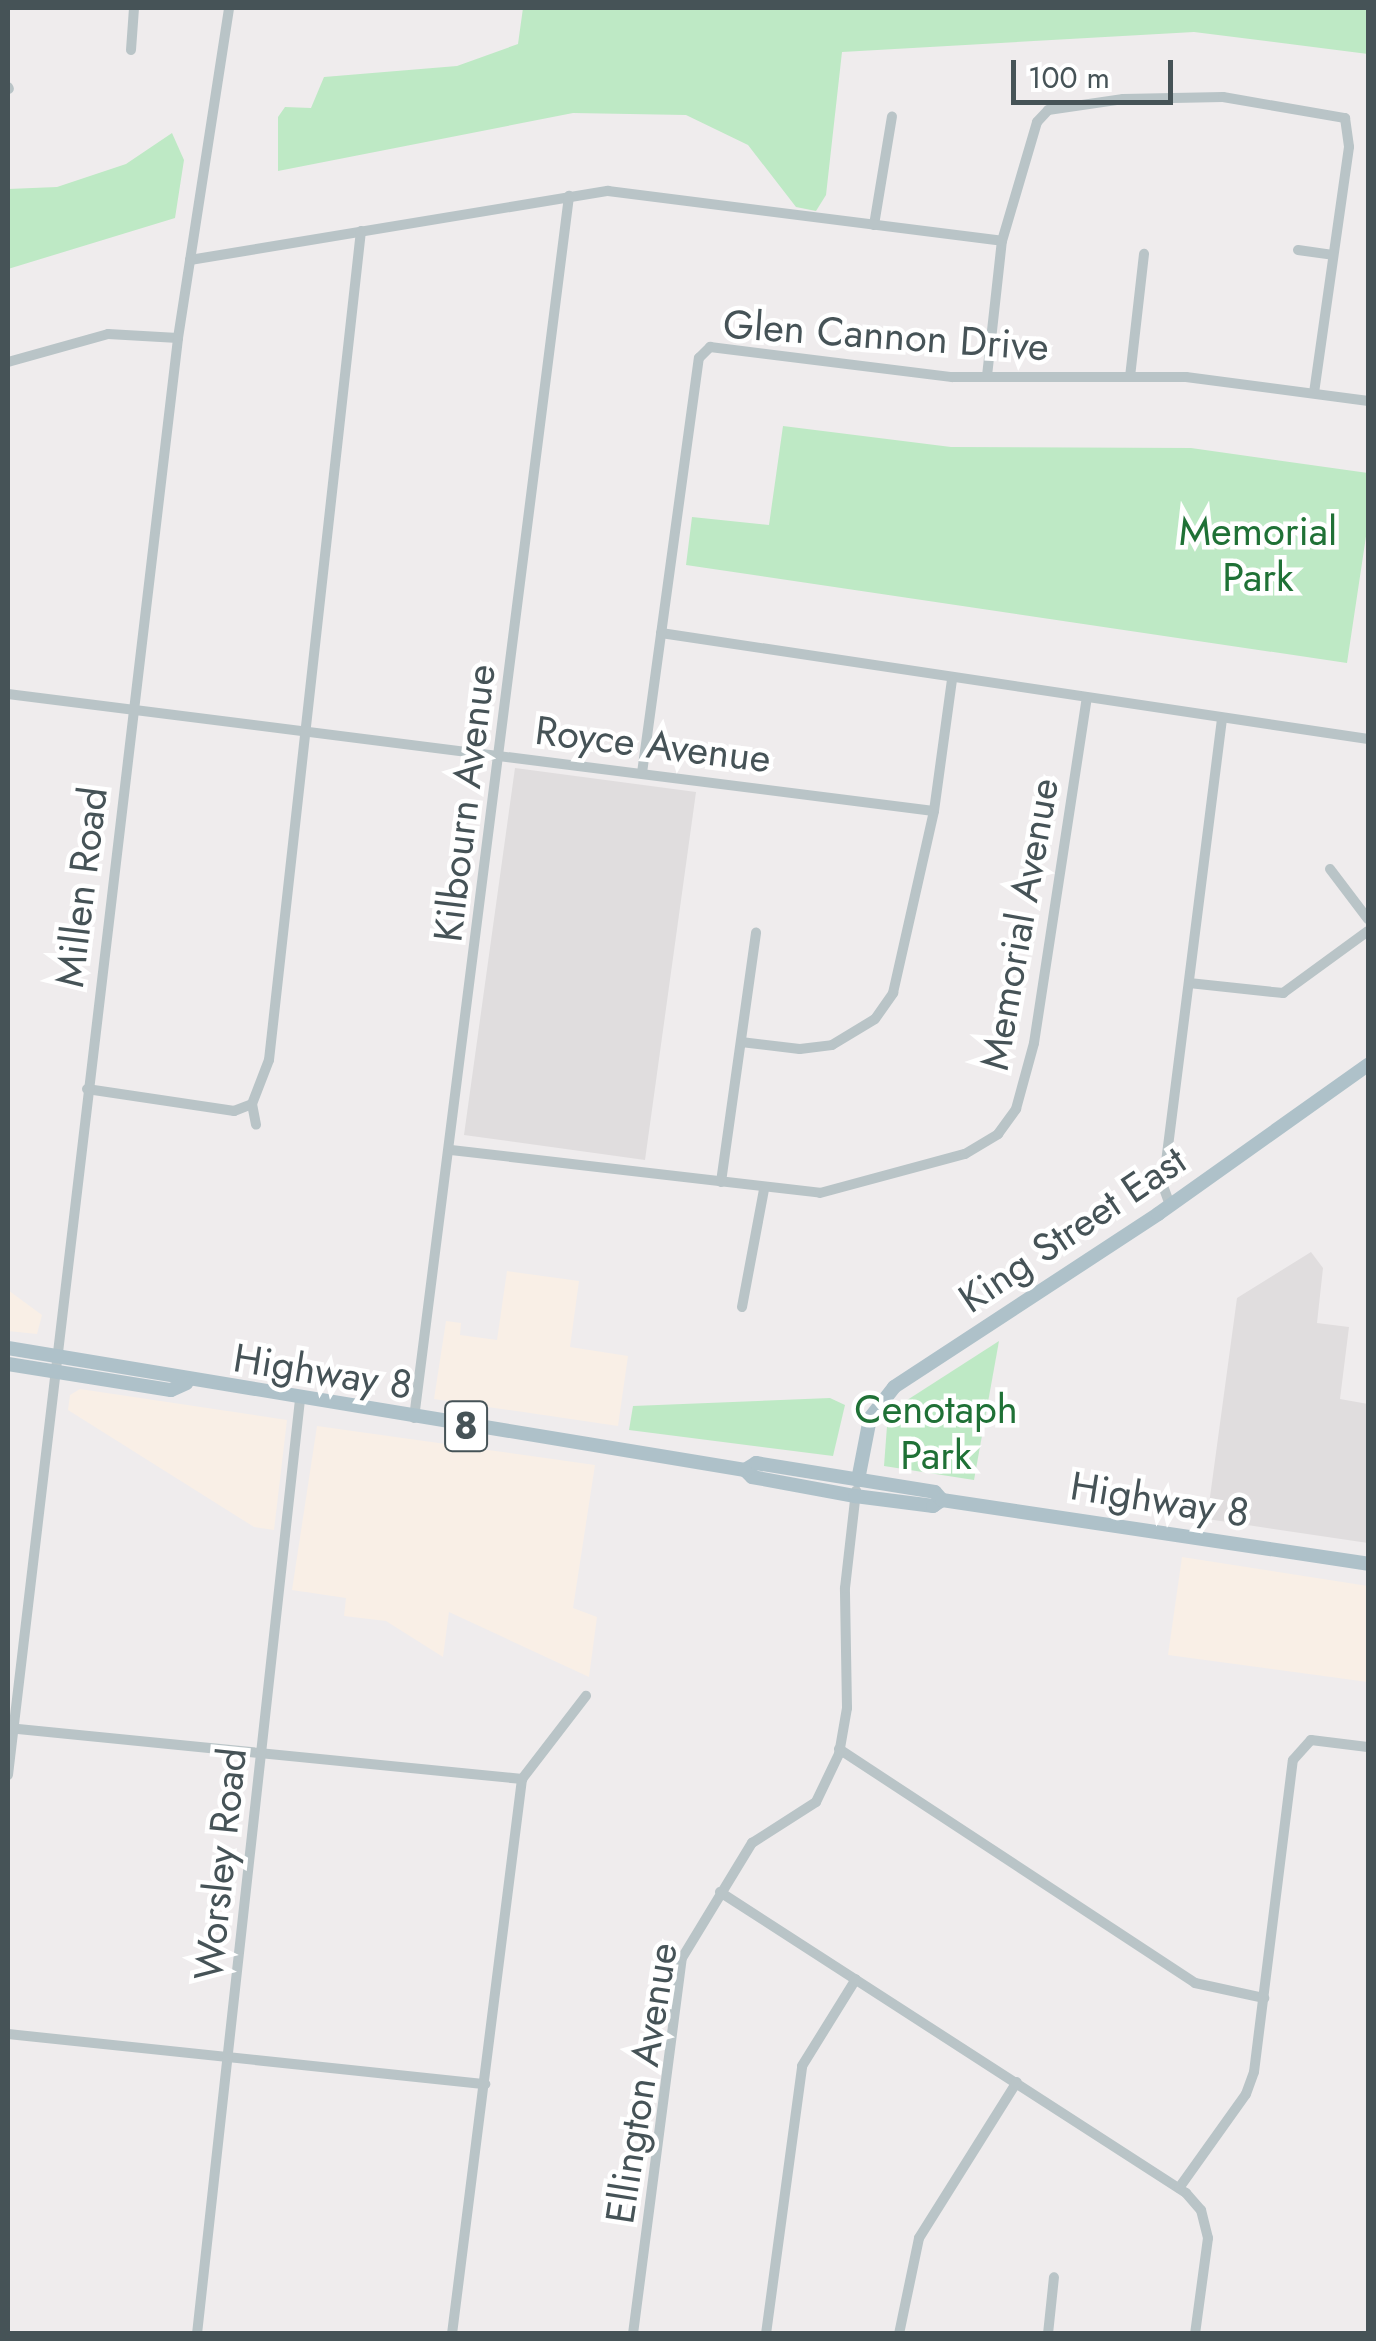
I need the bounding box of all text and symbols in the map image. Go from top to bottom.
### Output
scale bar [1016,40,1178,102]
text: 100 m [1028,56,1110,99]
street label: Glen Cannon Drive [722,300,1050,370]
park label: Memorial Park [1179,507,1337,601]
street label: Kilbourn Avenue [423,662,505,944]
street label: Royce Avenue [532,706,774,782]
street label: Memorial Avenue [970,774,1068,1074]
street label: Millen Road [45,784,117,990]
street label: King Street East [949,1136,1195,1322]
street label: Highway 8 [230,1333,416,1409]
park label: Cenotaph Park [854,1385,1018,1479]
road number: 8 [444,1393,488,1459]
street label: Highway 8 [1067,1461,1253,1537]
street label: Worsley Road [184,1746,256,1982]
street label: Ellington Avenue [595,1939,687,2227]

